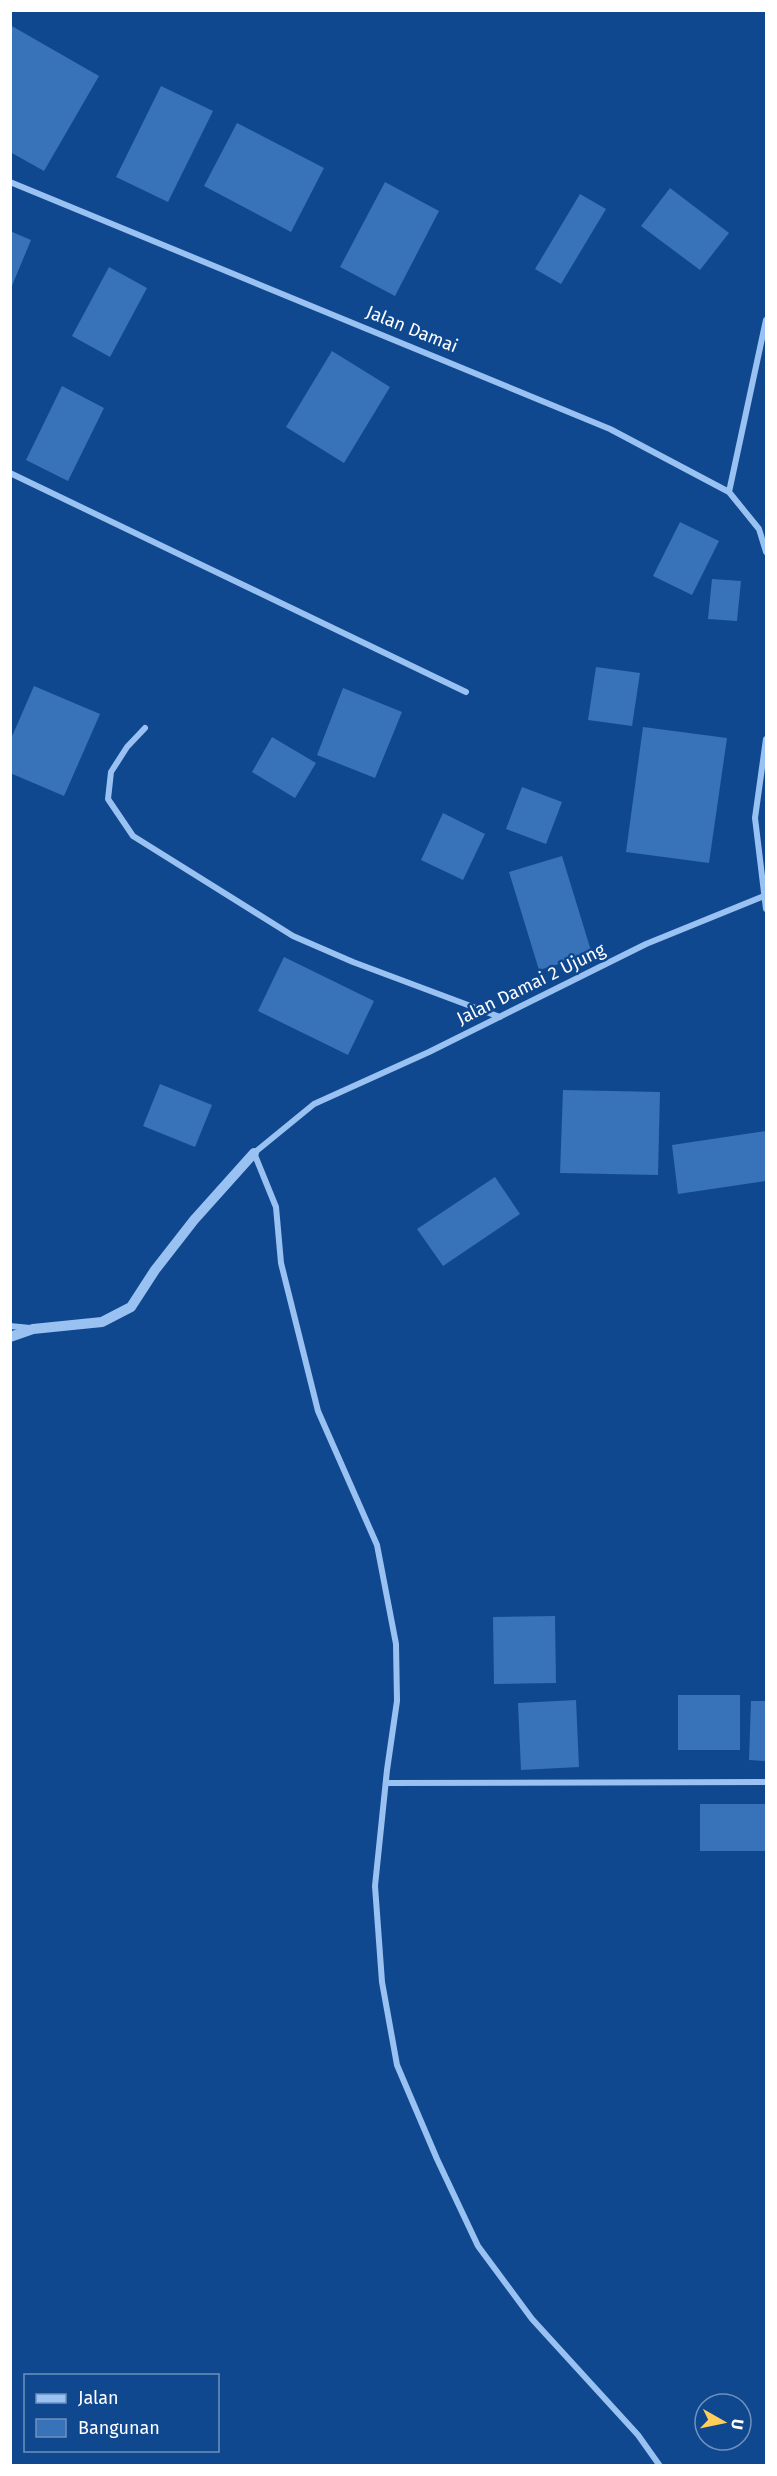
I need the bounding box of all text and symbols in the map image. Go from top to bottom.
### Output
street label: Jalan Damai [363,301,461,357]
street label: Jalan Damai 2 Ujung [453,938,610,1030]
legend [24,2374,219,2452]
text: Jalan [78,2387,119,2409]
north arrow [693,2392,753,2452]
text: Bangunan [78,2417,160,2439]
text: U [727,2418,748,2431]

